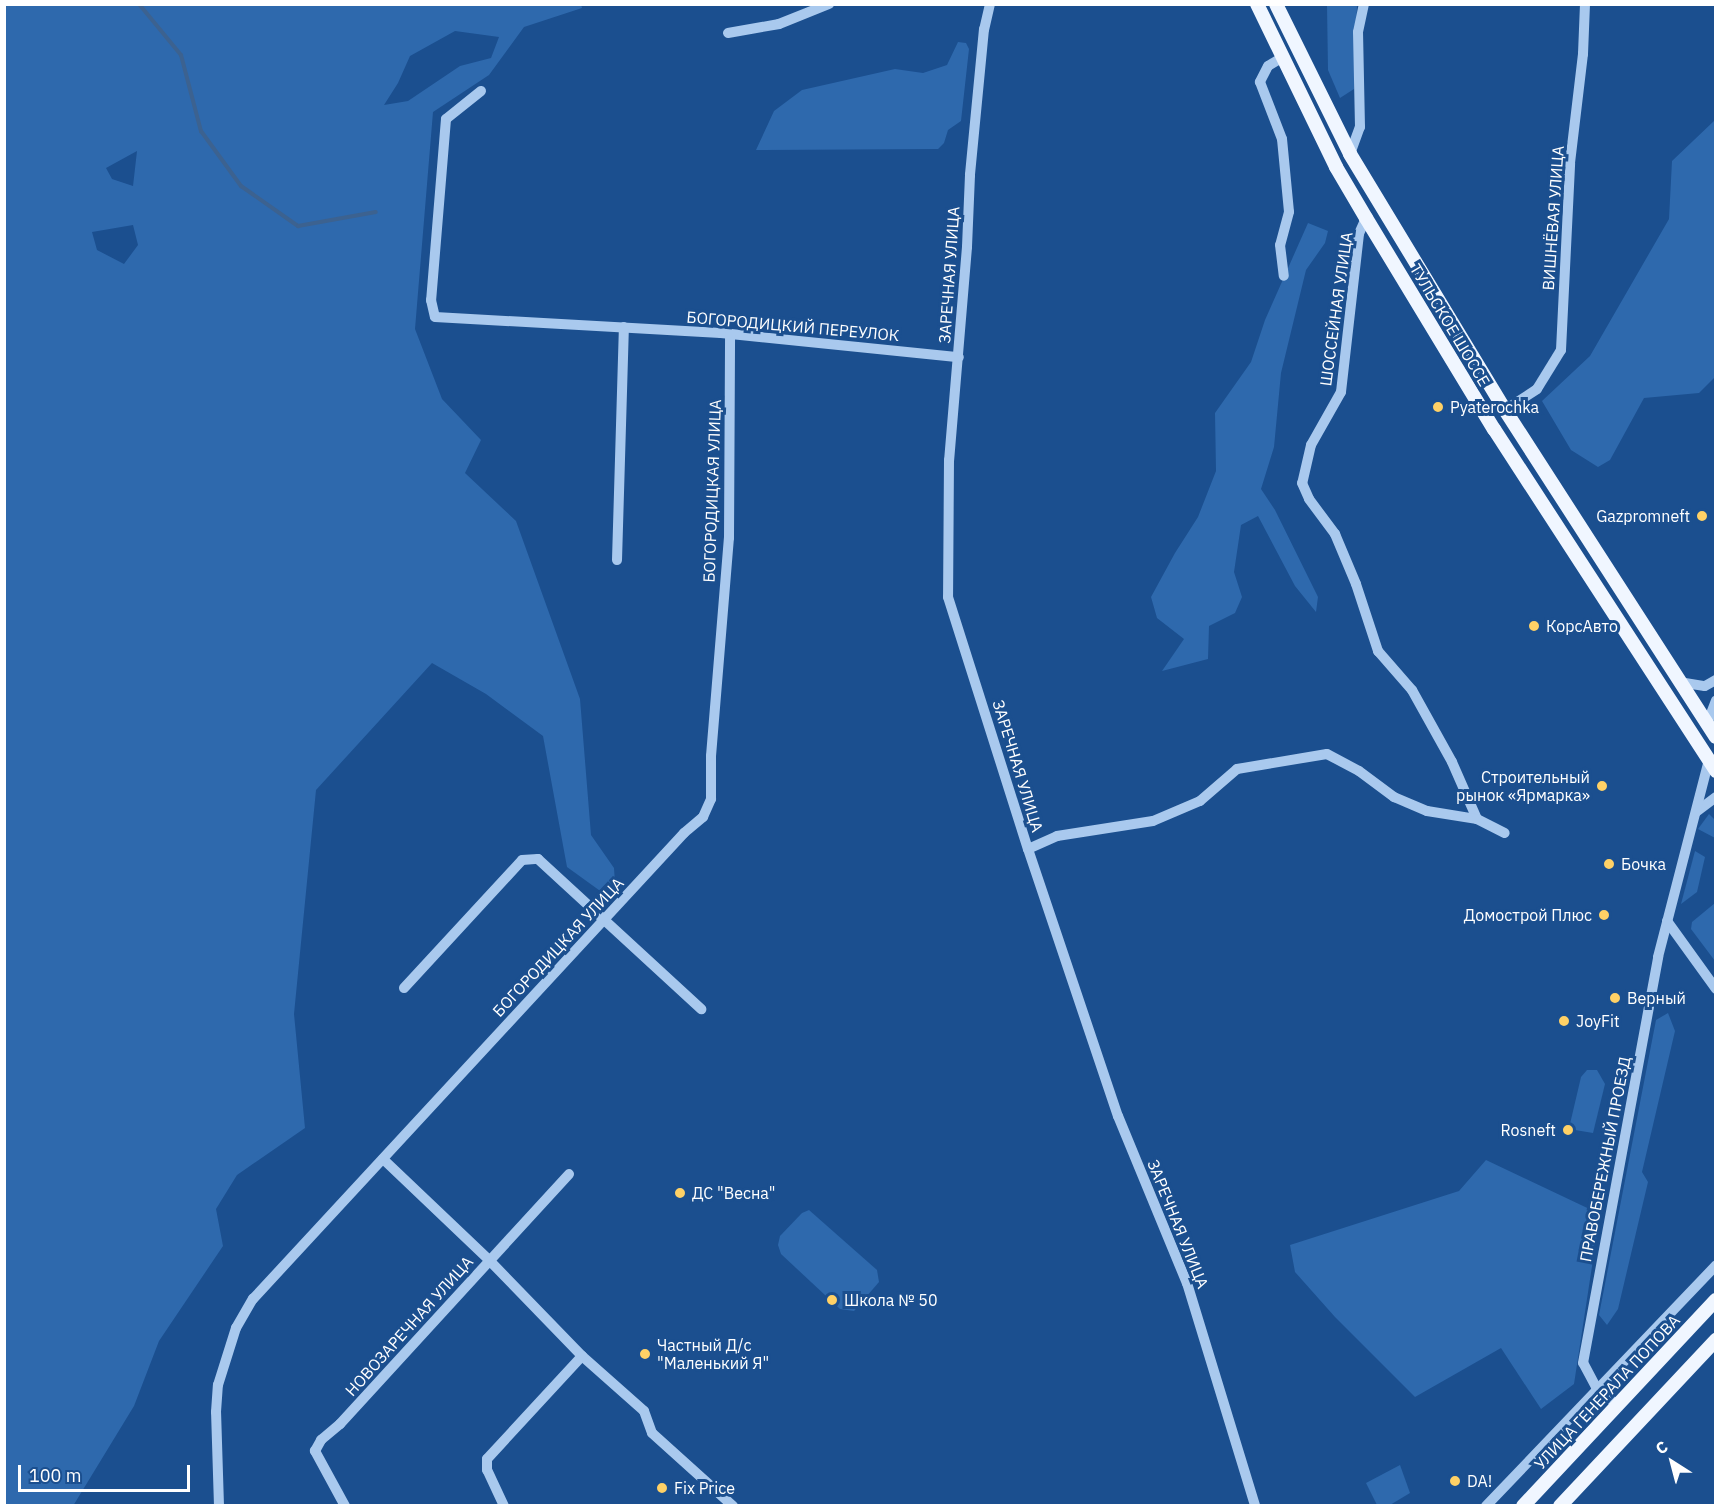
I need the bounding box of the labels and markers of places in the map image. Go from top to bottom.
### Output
place label: Pyaterochka [1450,397,1539,417]
marker: Pyaterochka [1431,400,1445,414]
place label: Gazpromneft [1596,506,1690,526]
marker: Gazpromneft [1695,509,1709,523]
place label: КорсАвто [1546,616,1618,636]
marker: КорсАвто [1527,619,1541,633]
place label: Строительный рынок «Ярмарка» [1456,767,1590,805]
marker: Строительный рынок «Ярмарка» [1595,779,1609,793]
place label: Бочка [1621,854,1666,874]
marker: Бочка [1602,857,1616,871]
place label: Домострой Плюс [1464,905,1592,925]
marker: Домострой Плюс [1597,908,1611,922]
place label: Верный [1627,988,1686,1008]
marker: Верный [1608,991,1622,1005]
place label: JoyFit [1576,1011,1620,1031]
marker: JoyFit [1557,1014,1571,1028]
place label: Rosneft [1501,1120,1556,1140]
marker: Rosneft [1561,1123,1575,1137]
place label: ДС "Весна" [692,1183,775,1203]
marker: ДС "Весна" [673,1186,687,1200]
place label: Школа № 50 [844,1290,938,1310]
marker: Школа № 50 [825,1293,839,1307]
place label: Частный Д/с "Маленький Я" [657,1335,769,1373]
marker: Частный Д/с "Маленький Я" [638,1347,652,1361]
place label: DA! [1467,1471,1492,1491]
marker: DA! [1448,1474,1462,1488]
place label: Fix Price [674,1478,735,1498]
marker: Fix Price [655,1481,669,1495]

